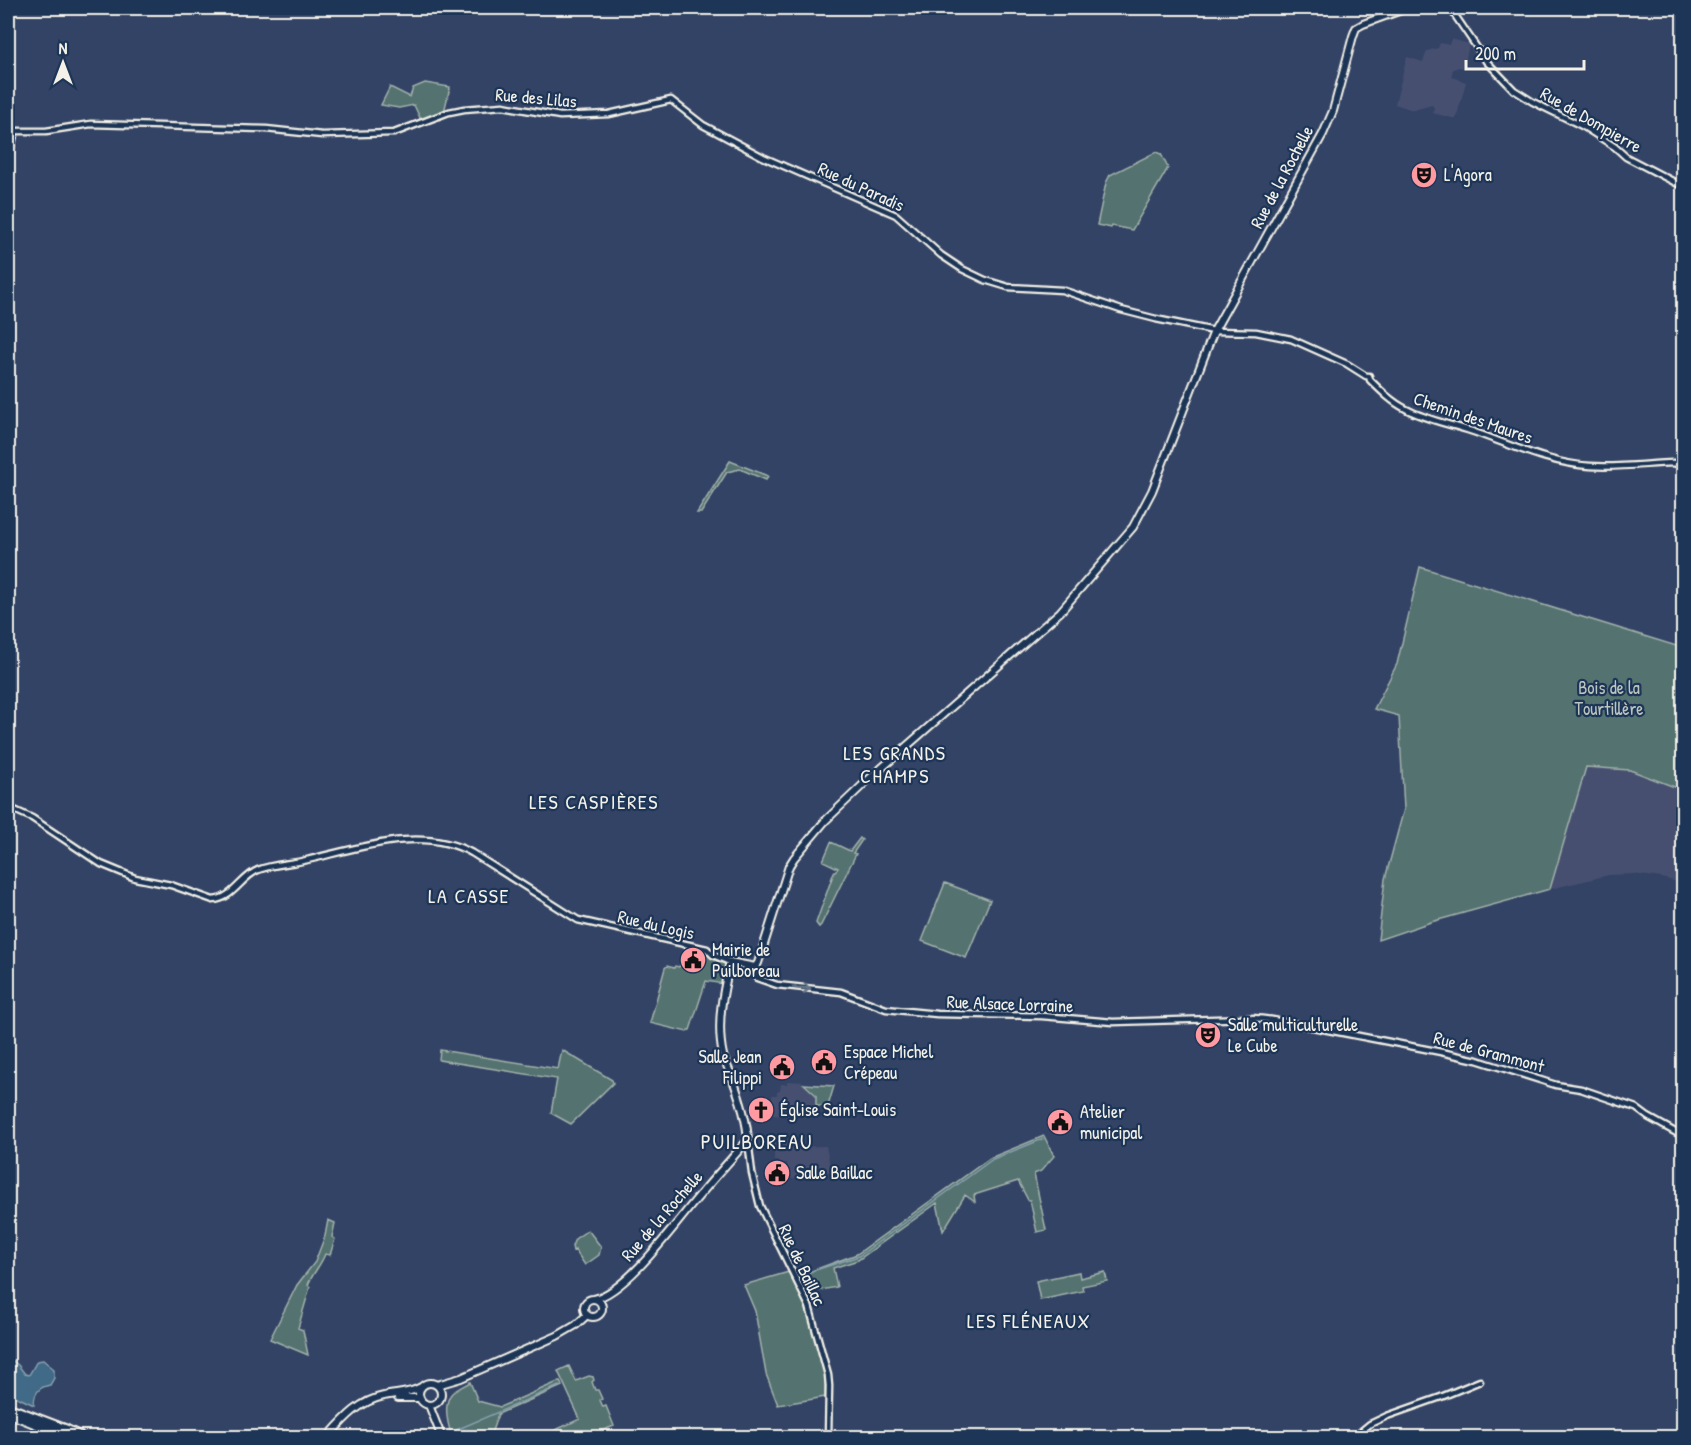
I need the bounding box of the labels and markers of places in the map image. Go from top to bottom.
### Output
theatre icon: L'Agora [1409,160,1439,190]
place label: L'Agora [1444,162,1492,187]
place label: Mairie de Puilboreau [712,937,780,983]
public building icon: Mairie de Puilboreau [678,945,708,975]
place label: Salle multiculturelle Le Cube [1228,1012,1358,1058]
theatre icon: Salle multiculturelle Le Cube [1193,1020,1223,1050]
place label: Espace Michel Crépeau [844,1039,933,1085]
place label: Salle Jean Filippi [699,1044,762,1090]
public building icon: Espace Michel Crépeau [809,1047,839,1077]
public building icon: Salle Jean Filippi [767,1052,797,1082]
church icon: Église Saint-Louis [746,1095,776,1125]
place label: Église Saint-Louis [780,1097,896,1122]
place label: Atelier municipal [1080,1099,1142,1145]
public building icon: Atelier municipal [1045,1107,1075,1137]
public building icon: Salle Baillac [762,1158,792,1188]
place label: Salle Baillac [796,1160,872,1185]

